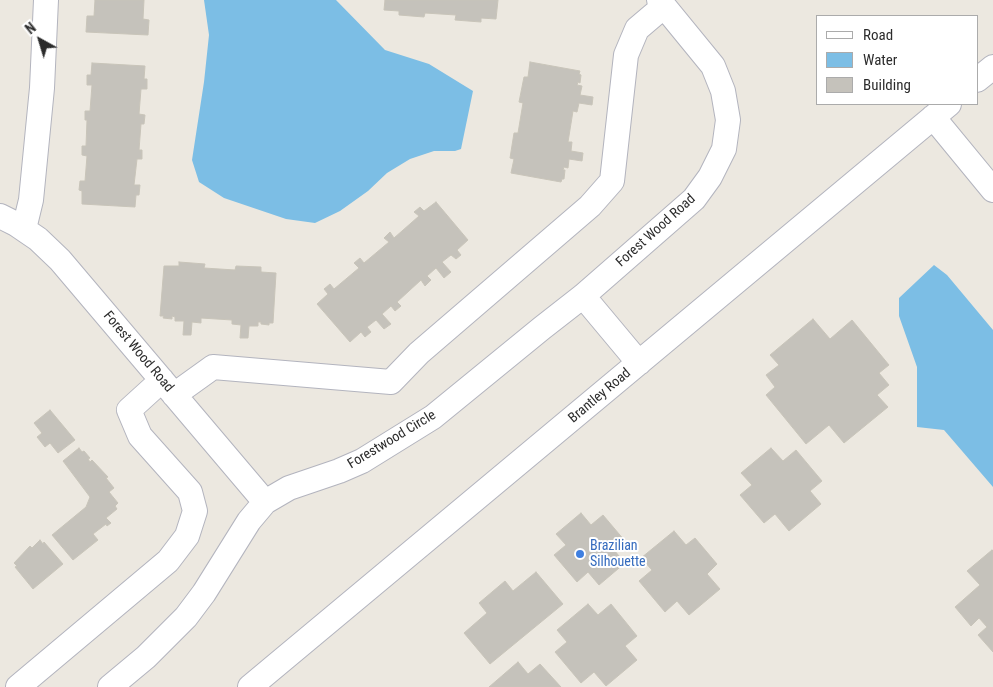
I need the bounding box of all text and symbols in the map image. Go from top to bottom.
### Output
north arrow [15,15,65,65]
legend [816,15,978,105]
text: N [22,19,39,37]
text: Road [863,26,893,44]
text: Water [863,51,897,69]
text: Building [863,76,911,94]
street label: Forest Wood Road [613,191,699,271]
street label: Forest Wood Road [99,308,177,396]
street label: Brantley Road [565,365,635,427]
street label: Forestwood Circle [345,407,439,473]
place label: Brazilian Silhouette [590,538,646,570]
marker: Brazilian Silhouette [574,548,586,560]

